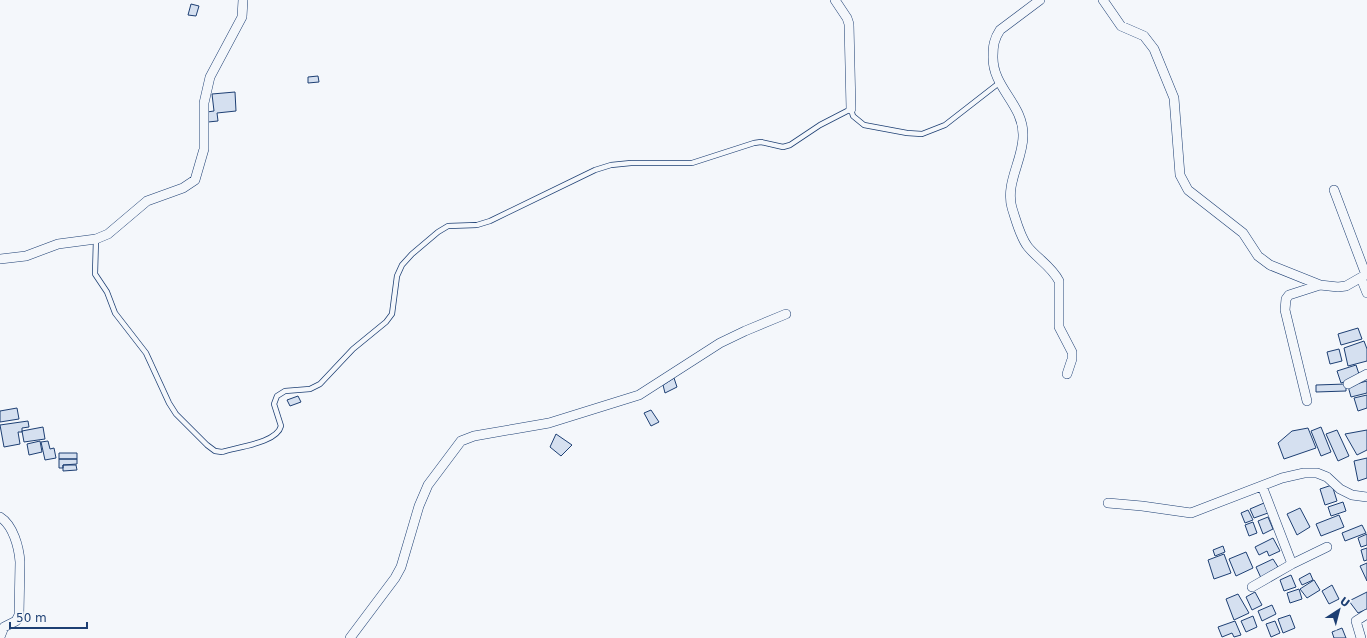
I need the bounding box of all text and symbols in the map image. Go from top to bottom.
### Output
north arrow [1319,590,1359,630]
text: U [1337,594,1352,610]
scale bar [10,604,87,630]
text: 50 m [16,611,47,625]

